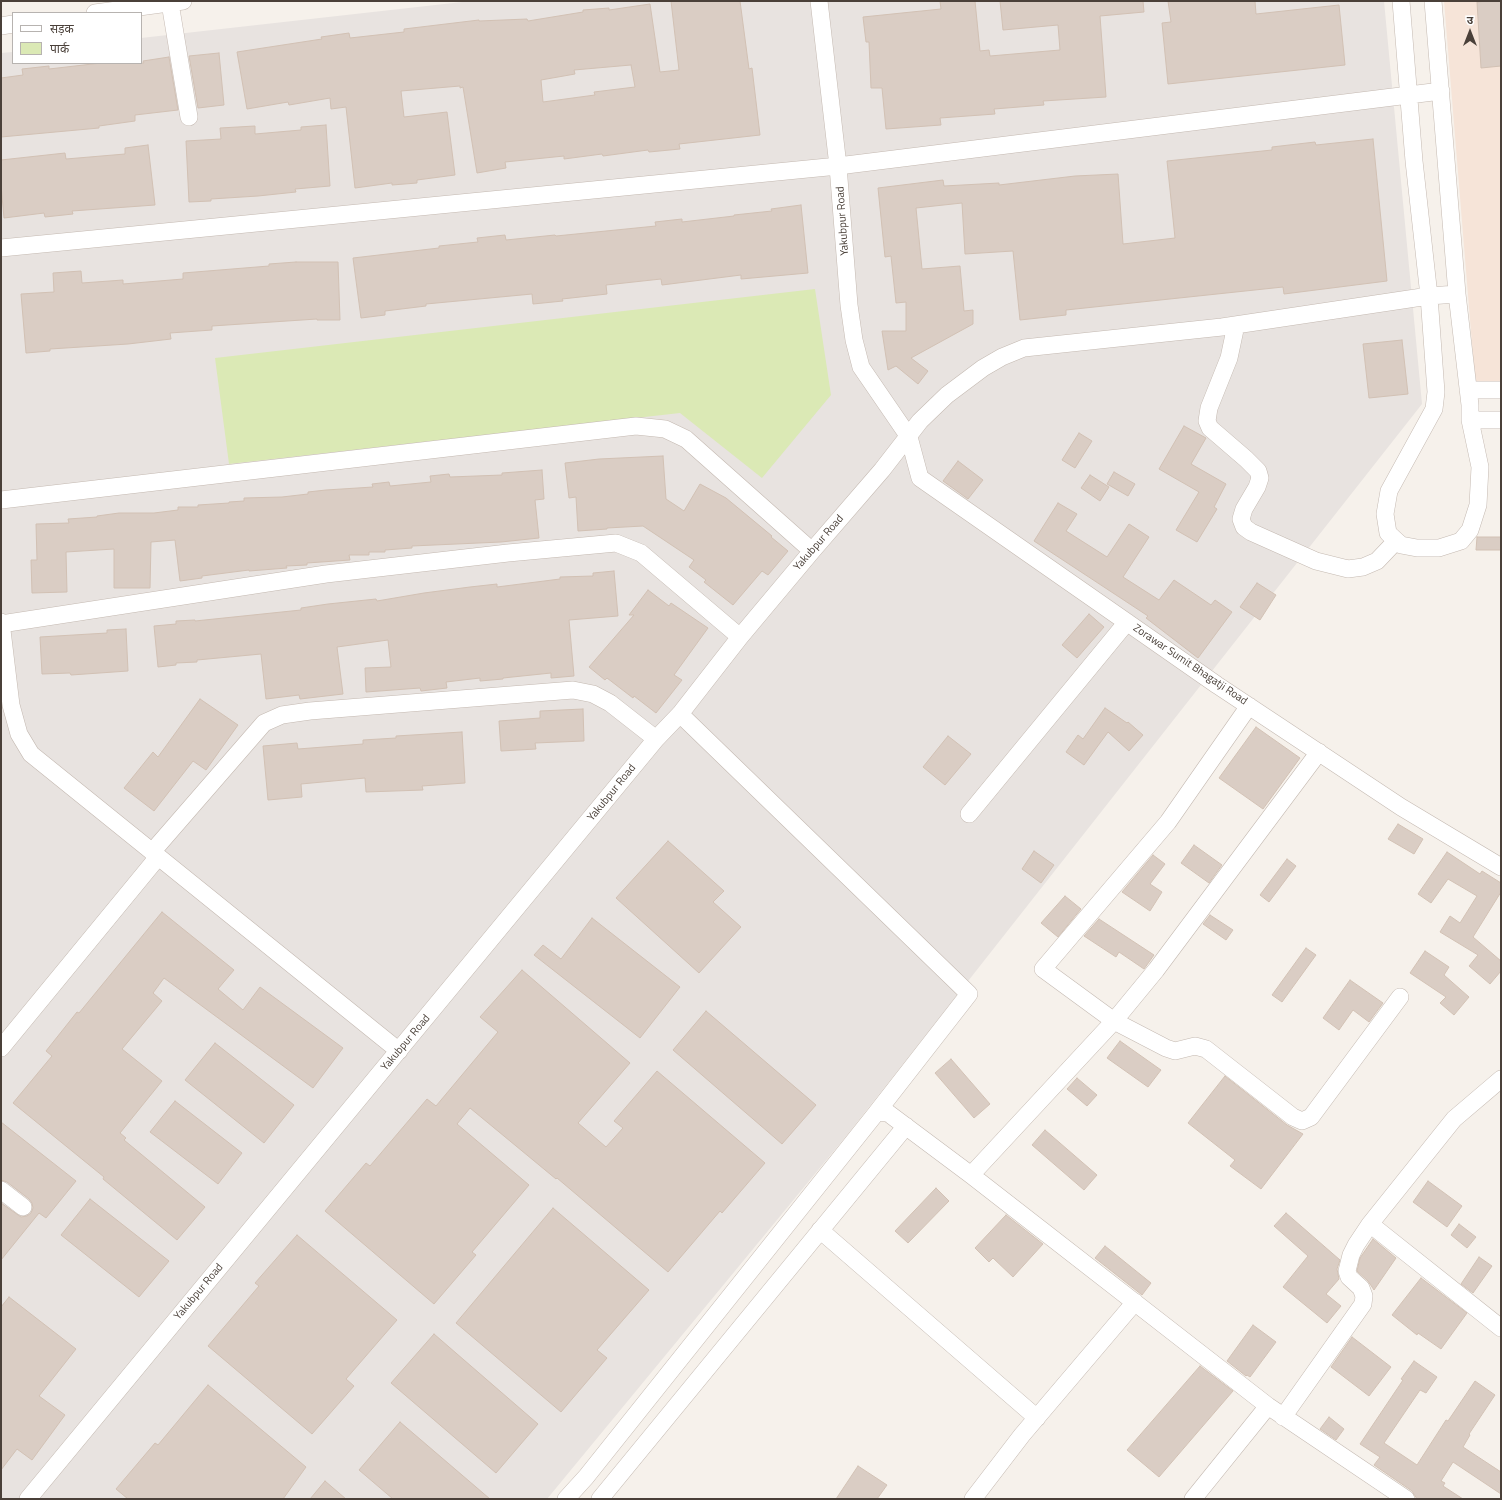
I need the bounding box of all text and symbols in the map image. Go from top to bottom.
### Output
legend [12,12,142,64]
north arrow [1450,12,1490,52]
text: उ [1467,12,1473,28]
text: सड़क [50,19,74,38]
text: पार्क [50,39,69,58]
street label: Yakubpur Road [834,186,852,256]
street label: Yakubpur Road [791,513,847,573]
street label: Zorawar Sumit Bhagatji Road [1130,622,1250,708]
street label: Yakubpur Road [585,762,639,824]
street label: Yakubpur Road [379,1012,433,1074]
street label: Yakubpur Road [172,1261,226,1323]

